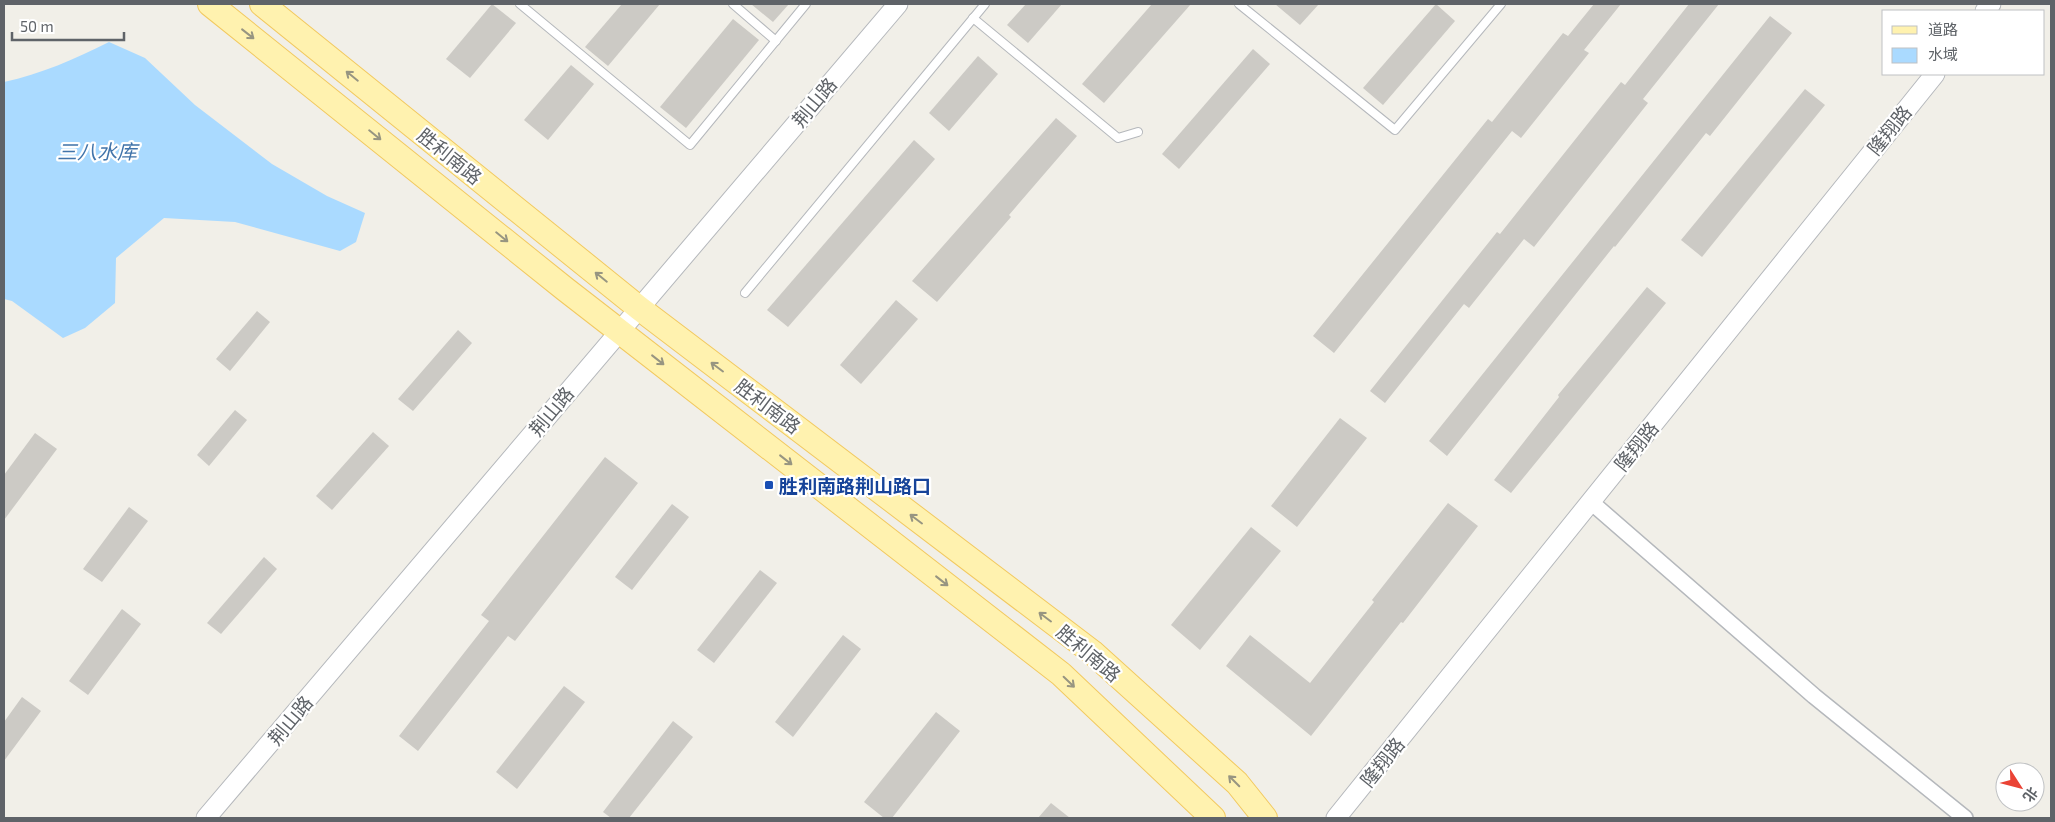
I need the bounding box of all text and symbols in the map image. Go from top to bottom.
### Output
scale bar [12,10,125,42]
legend [1882,10,2045,75]
text: 50 m [20,17,54,35]
text: 道路 [1928,20,1958,38]
one-way arrow [241,28,254,39]
text: 水域 [1928,45,1958,63]
one-way arrow [345,71,358,82]
street label: 荆山路 [787,73,841,131]
street label: 隆翔路 [1862,101,1916,159]
street label: 胜利南路 [413,123,487,189]
one-way arrow [369,130,382,141]
water label: 三八水库 [57,139,140,163]
one-way arrow [495,232,508,243]
one-way arrow [595,271,608,282]
one-way arrow [651,355,665,365]
one-way arrow [710,362,724,372]
street label: 胜利南路 [731,374,805,438]
street label: 荆山路 [524,382,578,440]
street label: 隆翔路 [1609,417,1663,475]
one-way arrow [779,454,792,465]
place label: 胜利南路荆山路口 [779,474,931,497]
marker: 胜利南路荆山路口 [763,479,775,491]
one-way arrow [910,513,923,524]
one-way arrow [935,576,948,587]
one-way arrow [1038,612,1052,622]
street label: 胜利南路 [1052,620,1126,686]
one-way arrow [1063,676,1076,688]
street label: 荆山路 [263,691,317,749]
street label: 隆翔路 [1355,733,1409,791]
north arrow [1995,762,2045,812]
one-way arrow [1228,775,1240,787]
text: 北 [2020,784,2042,806]

